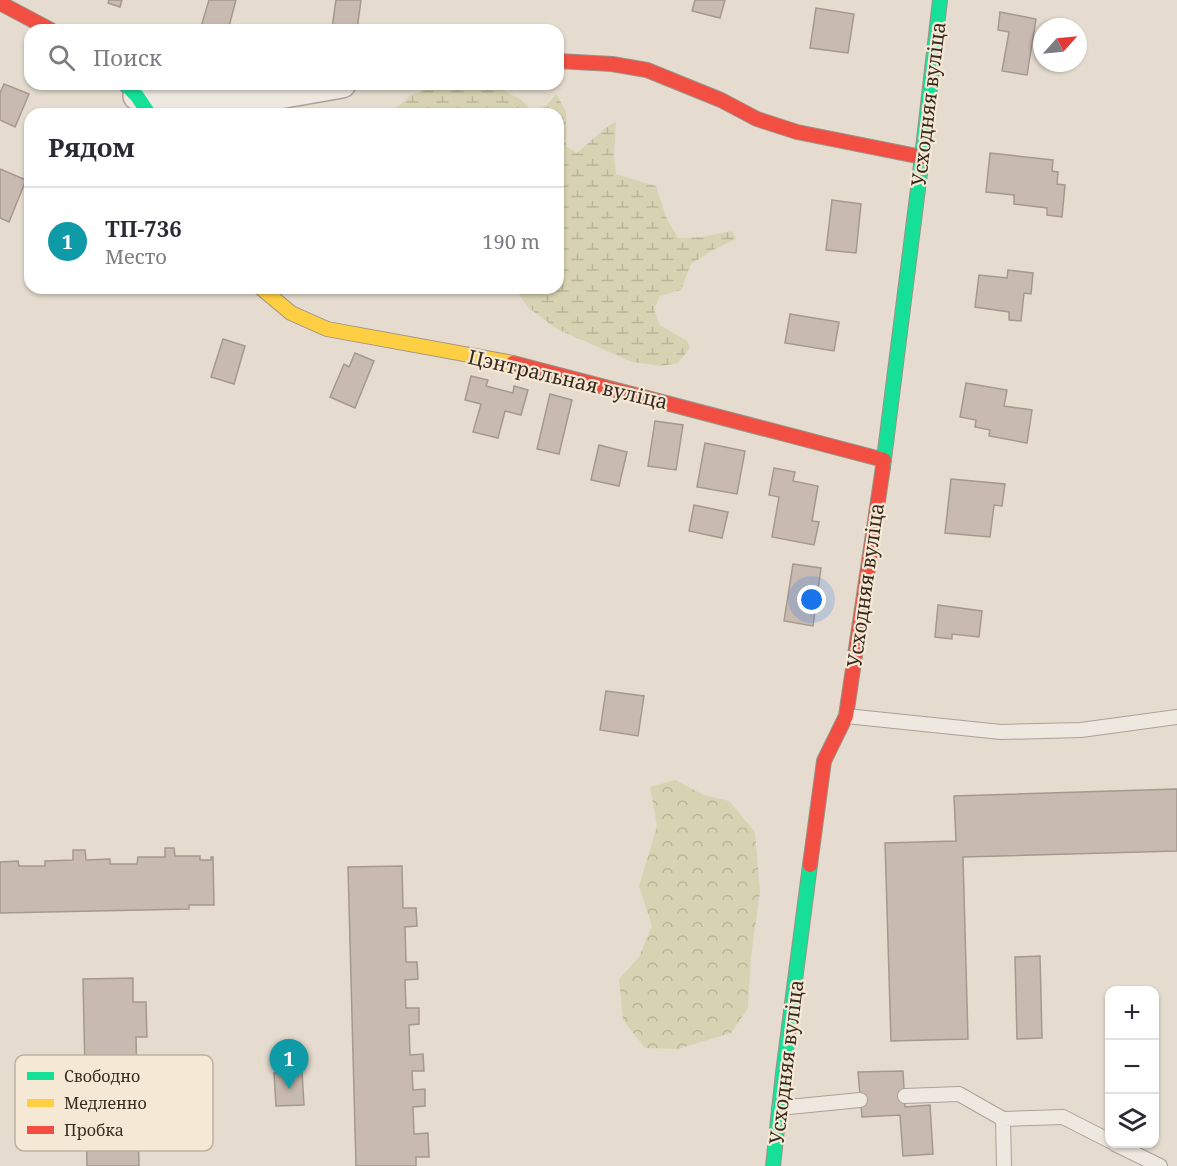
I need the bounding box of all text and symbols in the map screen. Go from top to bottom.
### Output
north arrow [1033,18,1087,72]
street label: Усходняя вуліца [904,20,952,188]
search box [24,24,564,90]
icon: search [45,41,78,74]
text: Поиск [93,42,162,72]
text: Рядом [48,129,135,165]
text: ТП-736 [105,213,182,243]
text: 1 [62,228,73,255]
text: 190 m [482,228,540,255]
text: Место [105,243,167,270]
street label: Цэнтральная вуліца [465,343,671,415]
street label: Усходняя вуліца [840,501,890,669]
your location [797,585,826,614]
street label: Усходняя вуліца [762,978,810,1146]
map controls [1105,986,1159,1148]
button: + [1105,986,1159,1040]
pin: 1 [270,1040,308,1089]
button: − [1105,1040,1159,1094]
legend [15,1055,213,1151]
text: Свободно [64,1065,140,1087]
text: Медленно [64,1092,147,1114]
button: layers [1105,1094,1159,1148]
text: Пробка [64,1119,124,1141]

